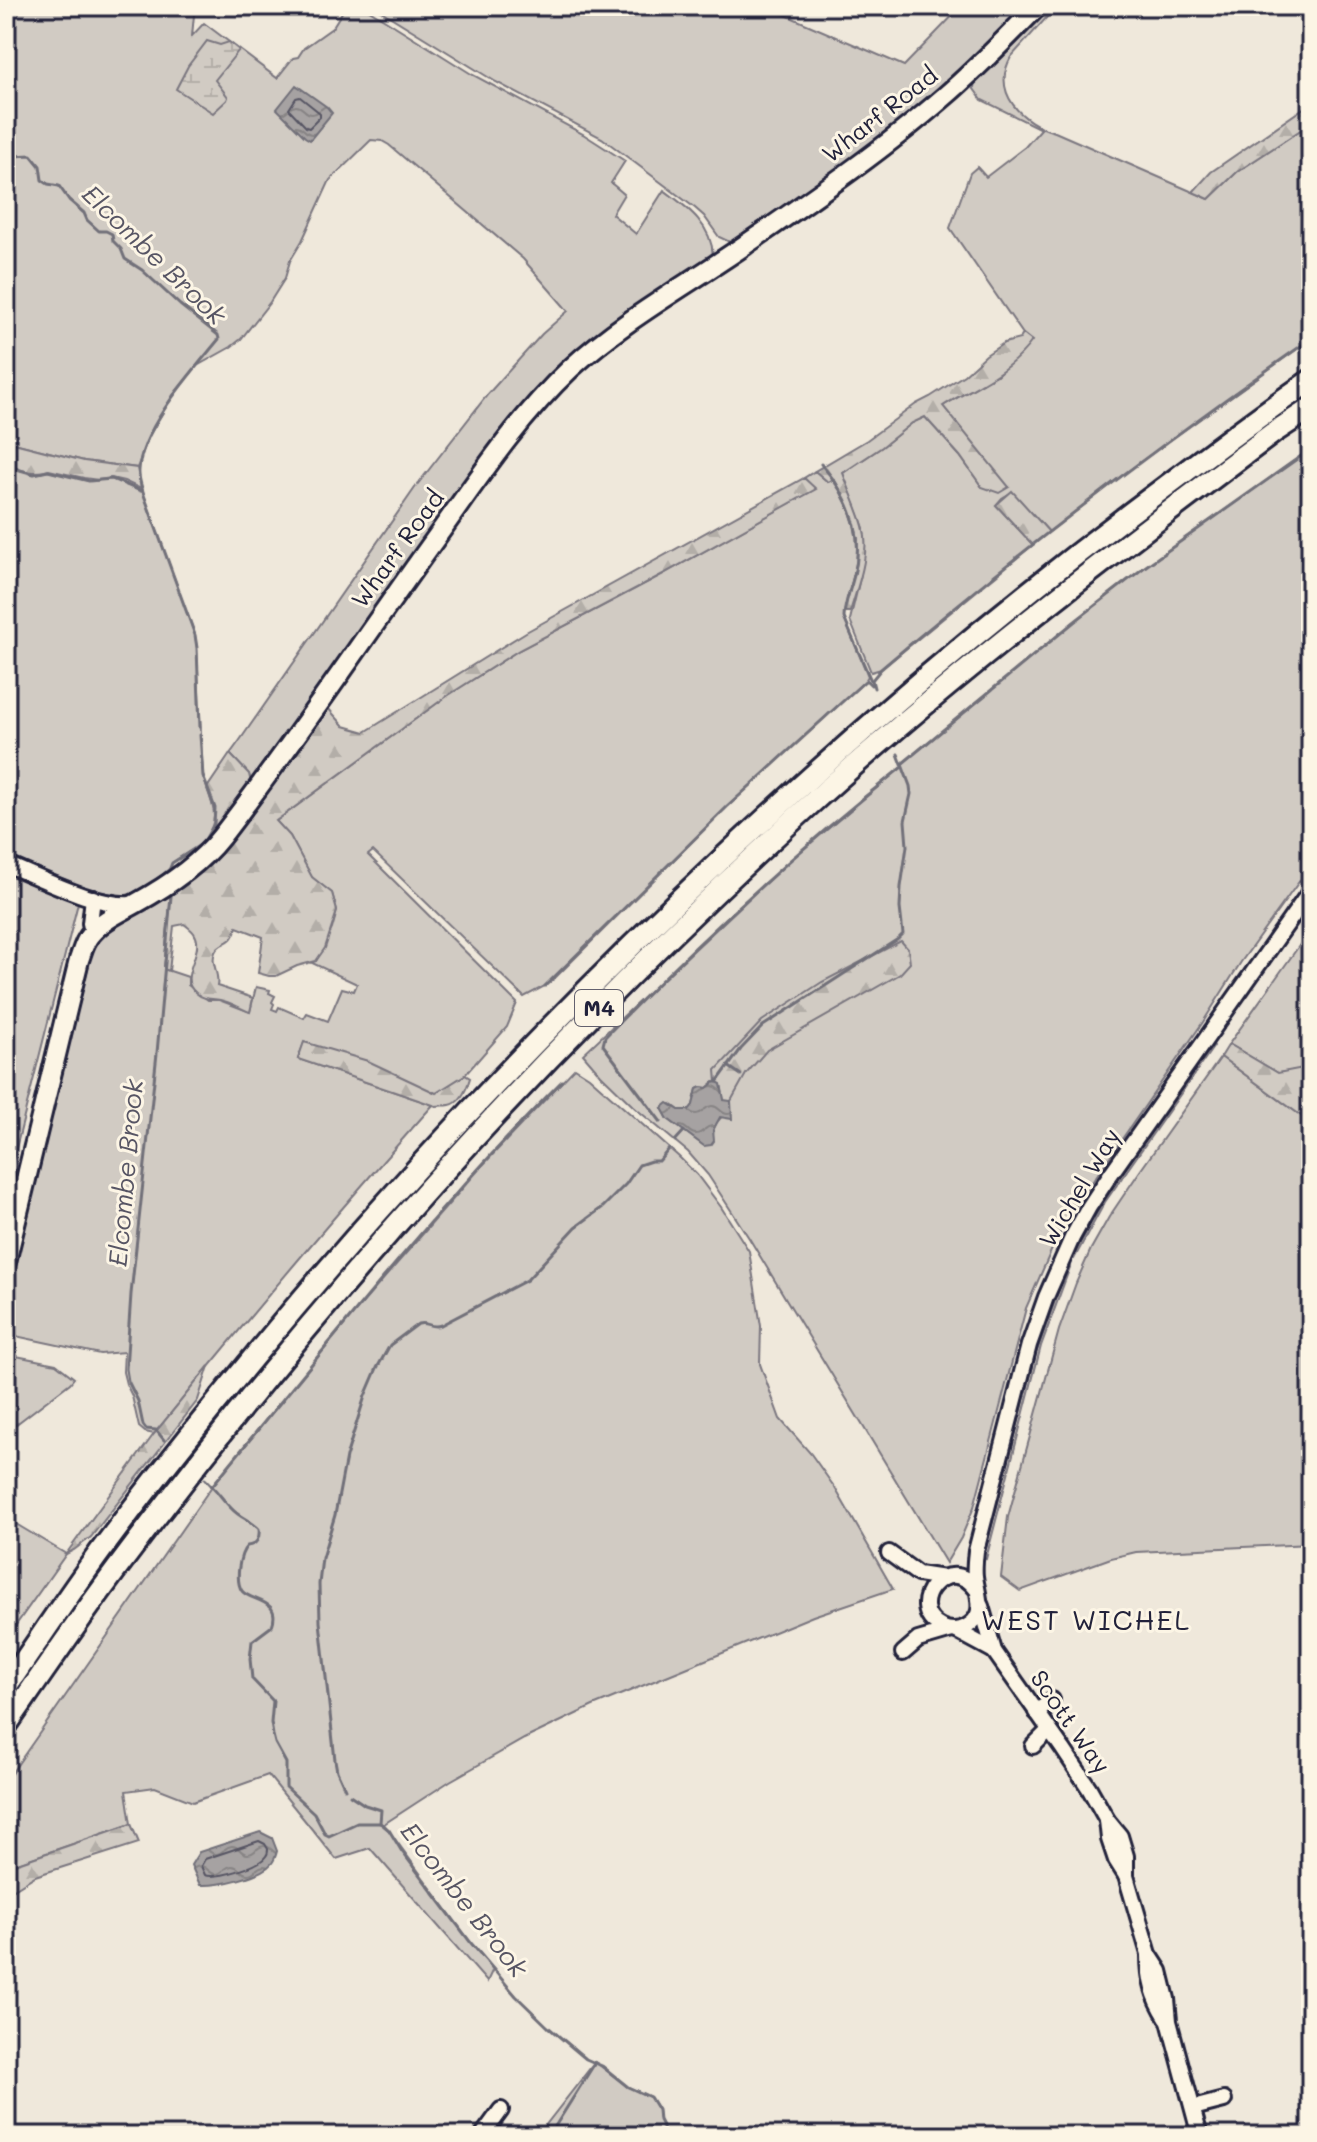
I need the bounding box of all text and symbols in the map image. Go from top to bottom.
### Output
street label: Wharf Road [815,59,943,169]
water label: Elcombe Brook [75,177,235,333]
street label: Wharf Road [344,483,450,613]
road number: M4 [575,990,623,1026]
water label: Elcombe Brook [100,1077,150,1268]
street label: Wichel Way [1031,1122,1126,1252]
district label: WEST WICHEL [981,1601,1191,1637]
street label: Scott Way [1024,1663,1118,1779]
water label: Elcombe Brook [394,1815,537,1985]

